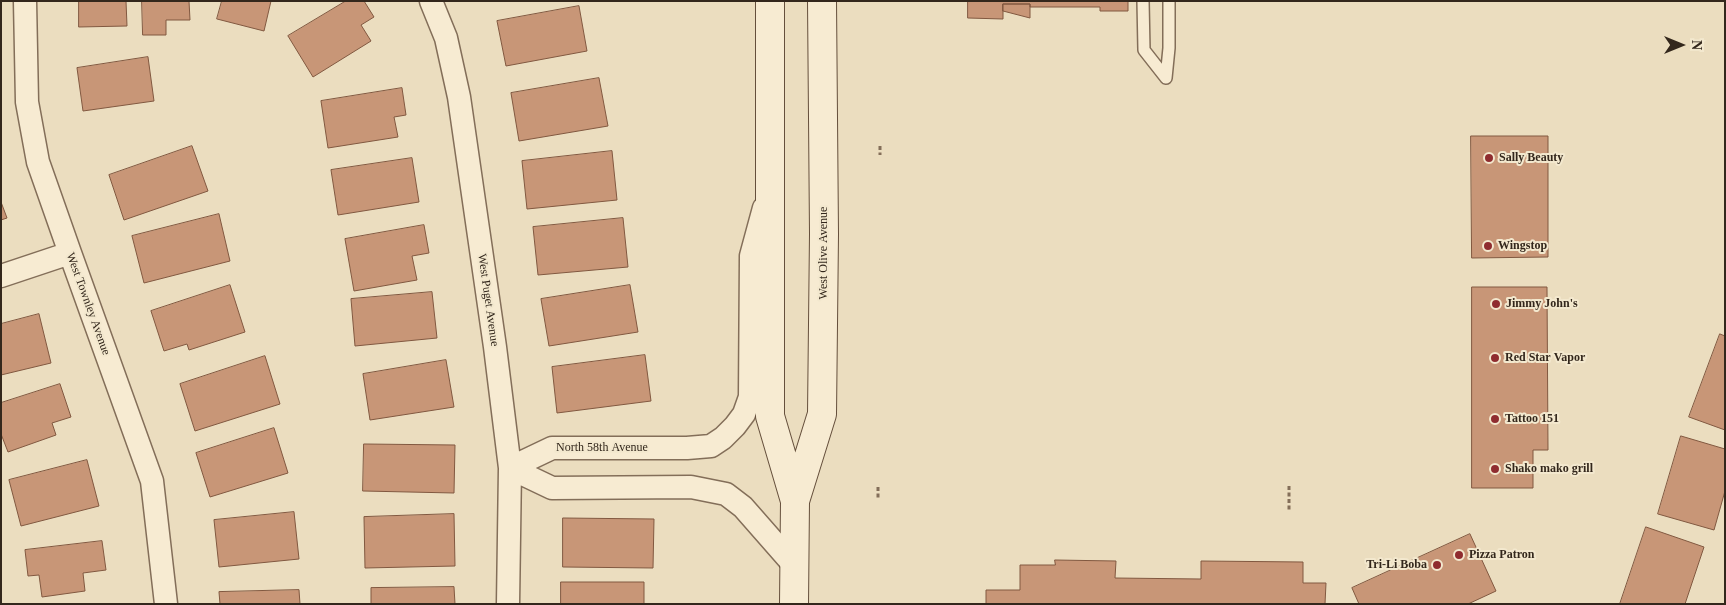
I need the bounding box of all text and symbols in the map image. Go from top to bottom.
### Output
north arrow [1656,20,1706,70]
text: N [1689,40,1704,50]
place label: Sally Beauty [1499,151,1563,165]
marker: Sally Beauty [1483,152,1495,164]
street label: West Olive Avenue [817,207,831,299]
place label: Wingstop [1498,239,1547,253]
marker: Wingstop [1482,240,1494,252]
street label: West Townley Avenue [63,251,113,357]
street label: West Puget Avenue [474,253,502,347]
place label: Jimmy John's [1506,297,1578,311]
marker: Jimmy John's [1490,298,1502,310]
place label: Red Star Vapor [1505,351,1585,365]
marker: Red Star Vapor [1489,352,1501,364]
place label: Tattoo 151 [1505,412,1559,426]
marker: Tattoo 151 [1489,413,1501,425]
street label: North 58th Avenue [556,441,648,455]
place label: Shako mako grill [1505,462,1593,476]
marker: Shako mako grill [1489,463,1501,475]
place label: Pizza Patron [1469,548,1534,562]
marker: Pizza Patron [1453,549,1465,561]
place label: Tri-Li Boba [1366,558,1427,572]
marker: Tri-Li Boba [1431,559,1443,571]

